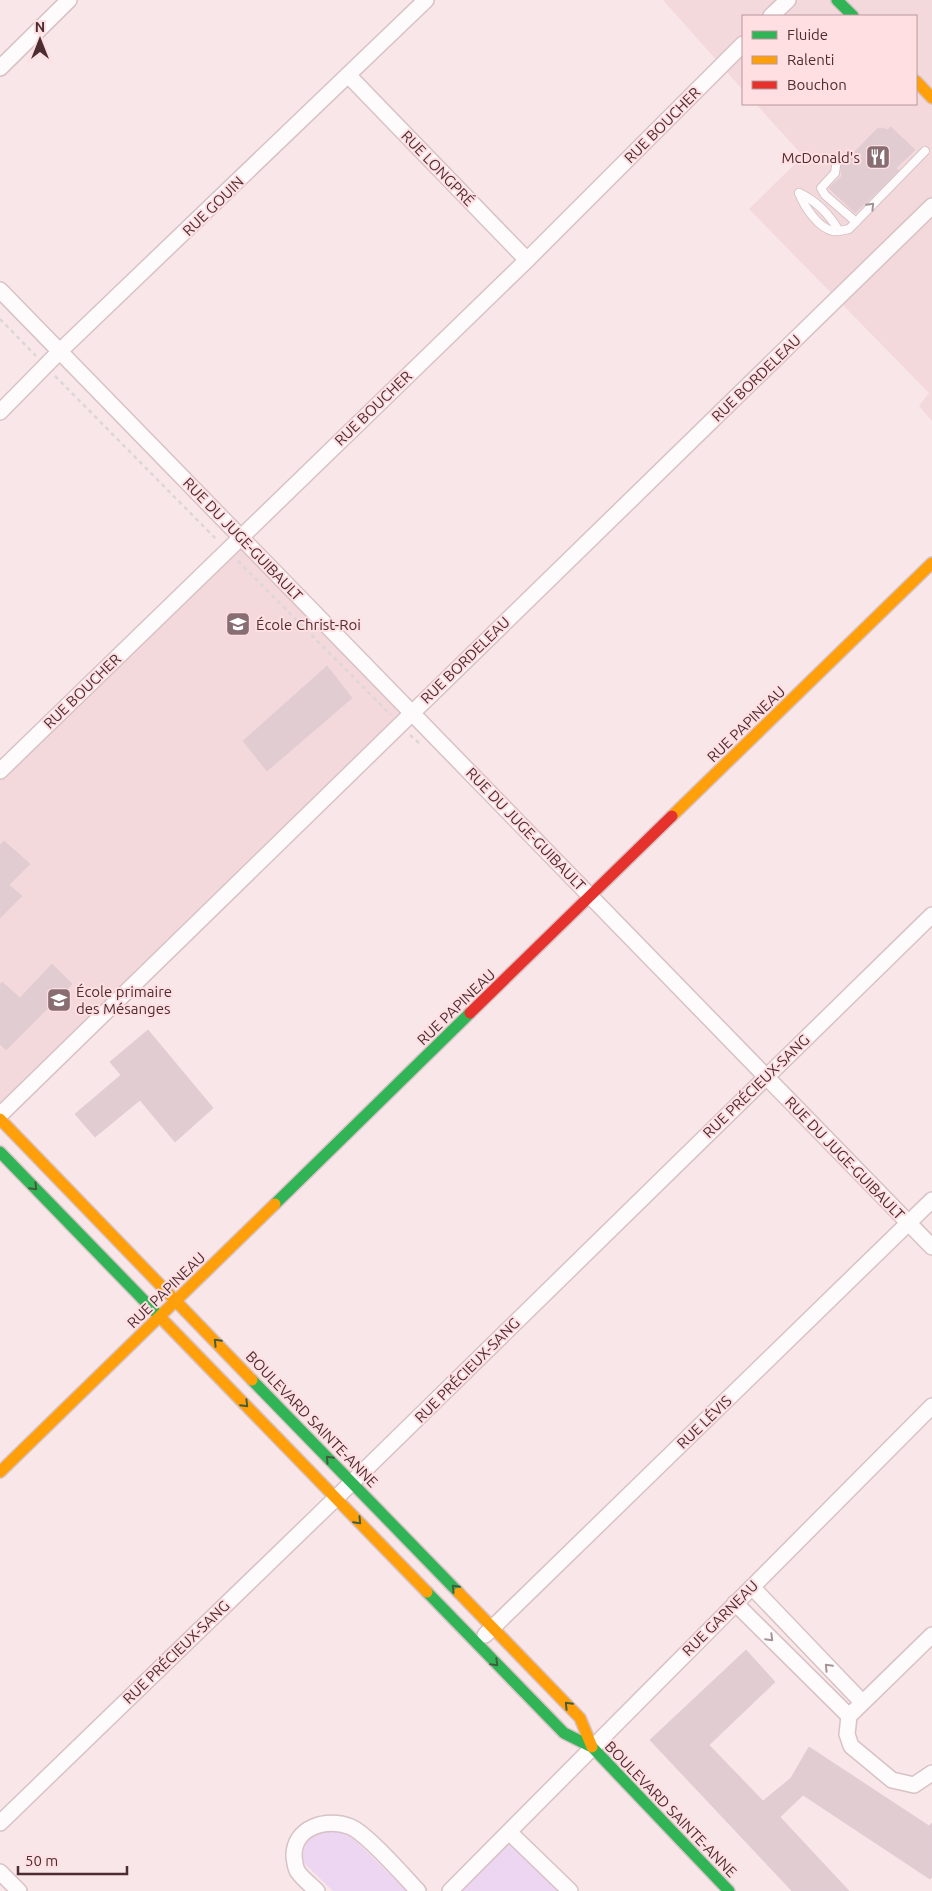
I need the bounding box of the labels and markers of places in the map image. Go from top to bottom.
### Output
restaurant icon: McDonald's [865,144,891,170]
place label: McDonald's [782,149,860,166]
school or university icon: École Christ-Roi [225,611,251,637]
place label: École Christ-Roi [256,616,361,633]
place label: École primaire des Mésanges [76,983,172,1017]
school or university icon: École primaire des Mésanges [46,987,72,1013]

